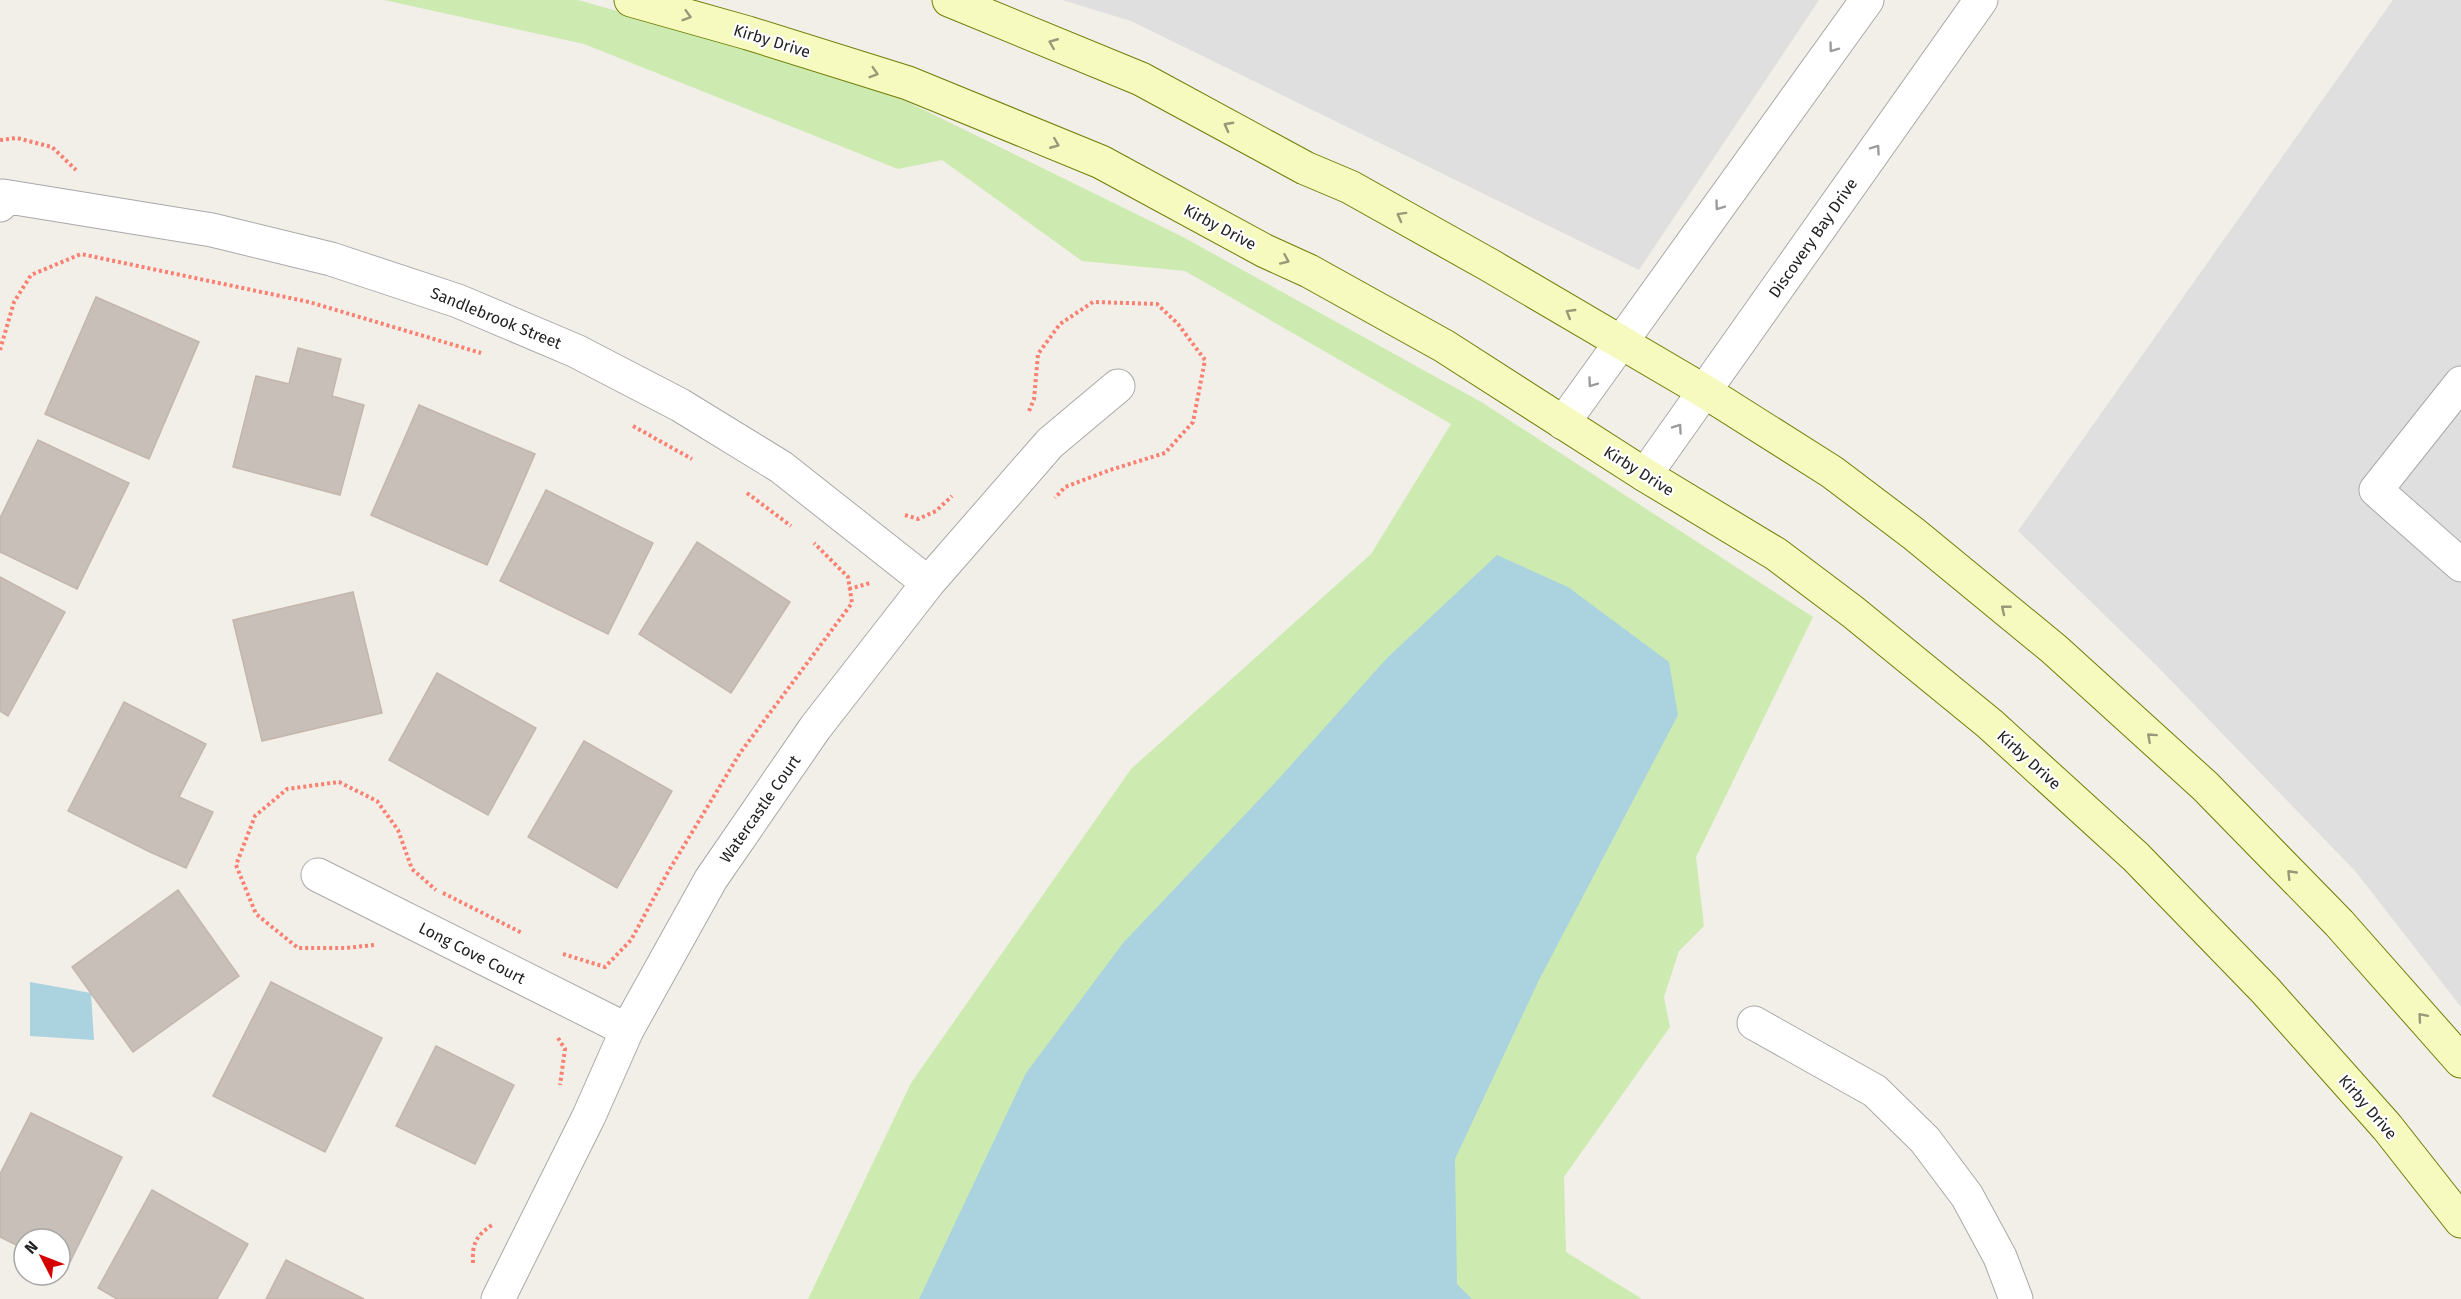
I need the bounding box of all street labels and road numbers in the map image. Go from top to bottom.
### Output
street label: Kirby Drive [731,20,813,62]
street label: Discovery Bay Drive [1765,175,1861,301]
street label: Kirby Drive [1181,200,1259,254]
street label: Sandlebrook Street [428,283,564,353]
street label: Kirby Drive [1600,442,1678,500]
street label: Kirby Drive [1993,726,2065,794]
street label: Watercastle Court [716,751,804,867]
street label: Long Cove Court [416,918,529,988]
street label: Kirby Drive [2335,1071,2401,1143]

